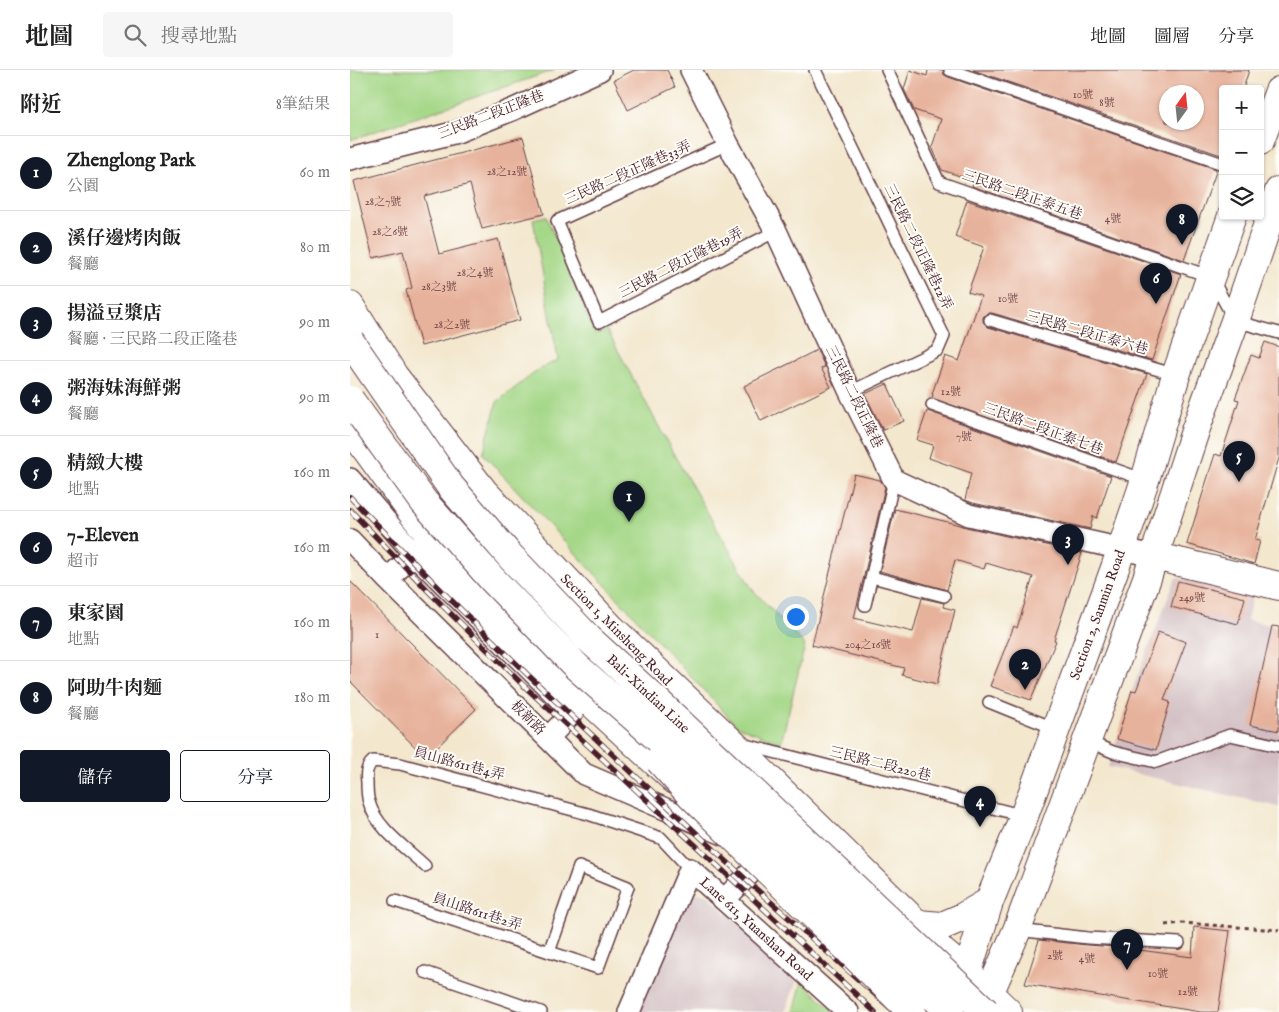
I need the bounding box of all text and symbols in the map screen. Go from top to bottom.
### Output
search box [103,12,453,57]
icon: search [121,21,149,49]
text: 地圖 [25,22,73,53]
text: 搜尋地點 [161,25,237,49]
text: 地圖 [1090,26,1126,49]
text: 圖層 [1154,26,1190,49]
text: 分享 [1218,26,1254,49]
north arrow [1159,85,1204,130]
map controls [1219,85,1264,220]
button: + [1219,85,1264,130]
street label: 三民路二段正隆巷 [435,87,547,143]
house number: 10號 [1073,88,1093,102]
text: 附近 [20,92,62,119]
text: 8筆結果 [276,95,330,115]
house number: 8號 [1099,96,1115,110]
button: − [1219,130,1264,175]
street label: 三民路二段正隆巷33弄 [562,137,694,209]
text: Zhenglong Park [67,149,196,173]
text: 1 [33,163,39,183]
text: 60 m [300,163,330,183]
house number: 28之12號 [487,165,527,179]
street label: 三民路二段正泰五巷 [960,166,1084,224]
button: layers [1219,175,1264,220]
text: 公園 [67,177,99,197]
street label: 三民路二段正隆巷12弄 [880,181,956,313]
house number: 28之7號 [365,195,401,209]
pin: 8 [1166,204,1198,245]
house number: 4號 [1105,212,1121,226]
street label: 三民路二段正隆巷19弄 [616,224,746,302]
house number: 28之6號 [372,225,408,239]
text: 溪仔邊烤肉飯 [67,227,181,251]
text: 2 [32,238,40,258]
text: 80 m [300,238,330,258]
text: 餐廳 [67,255,99,275]
pin: 6 [1140,263,1172,304]
house number: 28之4號 [457,266,493,280]
house number: 28之3號 [421,280,457,294]
house number: 10號 [998,292,1018,306]
text: 揚溢豆漿店 [67,302,162,326]
street label: 三民路二段正泰六巷 [1024,307,1150,359]
text: 3 [33,313,39,333]
text: 90 m [299,313,330,333]
house number: 28之2號 [434,318,470,332]
text: 餐廳 · 三民路二段正隆巷 [67,330,238,350]
street label: 三民路二段正隆巷 [821,343,887,451]
text: 粥海妹海鮮粥 [67,377,181,401]
house number: 12號 [941,385,961,399]
text: 4 [32,388,40,408]
text: 90 m [299,388,330,408]
street label: 三民路二段正泰七巷 [981,399,1105,459]
text: 餐廳 [67,405,99,425]
house number: 7號 [956,430,972,444]
pin: 5 [1223,441,1255,482]
text: 精緻大樓 [67,452,143,476]
text: 5 [33,463,39,483]
text: 160 m [294,463,330,483]
text: 地點 [67,480,99,500]
pin: 1 [613,481,645,522]
text: 7-Eleven [67,524,139,548]
pin: 3 [1052,524,1084,565]
text: 6 [33,538,39,558]
text: 160 m [294,538,330,558]
street label: Section 2, Sanmin Road [1066,547,1130,682]
text: 超市 [67,552,99,572]
street label: Section 1, Minsheng Road [556,570,676,690]
house number: 249號 [1179,591,1205,605]
text: 東家園 [67,602,124,626]
your location [783,604,809,630]
text: 7 [32,613,40,633]
text: 160 m [294,613,330,633]
house number: 1 [375,628,379,642]
text: 地點 [67,630,99,650]
house number: 204之16號 [845,638,891,652]
pin: 2 [1009,649,1041,690]
street label: Bali-Xindian Line [603,651,694,738]
text: 阿助牛肉麵 [67,677,162,701]
text: 8 [33,688,39,708]
text: 180 m [294,688,330,708]
street label: 板新路 [507,697,549,739]
text: 餐廳 [67,705,99,725]
street label: 員山路611巷4弄 [412,743,506,785]
street label: 三民路二段220巷 [827,743,933,785]
button: 儲存 [20,750,170,802]
button: 分享 [180,750,330,802]
pin: 4 [964,786,996,827]
street label: Lane 611, Yuanshan Road [696,873,817,985]
street label: 員山路611巷2弄 [430,889,524,935]
pin: 7 [1111,929,1143,970]
house number: 2號 [1047,949,1063,963]
house number: 4號 [1079,952,1095,966]
house number: 10號 [1148,967,1168,981]
house number: 12號 [1178,985,1198,999]

